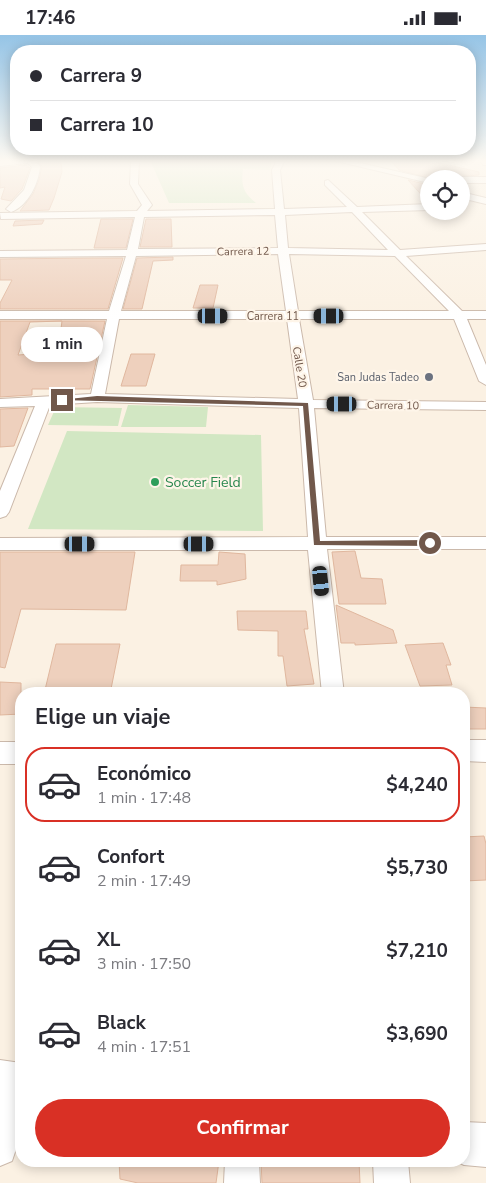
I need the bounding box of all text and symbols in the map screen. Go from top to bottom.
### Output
text: 17:46 [25,5,75,31]
text: Carrera 9 [60,63,142,89]
text: Carrera 10 [60,112,154,138]
map controls [420,170,470,220]
button: locate [420,170,470,220]
street label: Carrera 12 [217,244,269,259]
car [198,309,228,324]
street label: Carrera 11 [247,309,299,324]
car [314,309,344,324]
callout: 1 min [21,327,103,363]
text: 1 min [41,333,83,355]
street label: Calle 20 [289,345,310,389]
place label: San Judas Tadeo [337,370,419,385]
marker: San Judas Tadeo [423,371,435,383]
route end [51,389,73,411]
car [327,397,357,412]
street label: Carrera 10 [367,398,420,413]
place label: Soccer Field [165,473,241,492]
marker: Soccer Field [149,476,161,488]
route start [419,532,441,554]
car [65,537,95,552]
car [184,537,214,552]
car [311,565,330,597]
text: Elige un viaje [35,702,170,732]
text: Económico [97,761,191,787]
icon: car [37,762,82,807]
text: $4,240 [386,772,448,798]
text: 1 min · 17:48 [97,787,191,809]
text: Confort [97,844,164,870]
icon: car [37,845,82,890]
text: $5,730 [386,855,448,881]
text: 2 min · 17:49 [97,870,191,892]
text: XL [97,927,120,953]
icon: car [37,928,82,973]
text: $7,210 [386,938,448,964]
text: 3 min · 17:50 [97,953,191,975]
text: Black [97,1010,146,1036]
icon: car [37,1011,82,1056]
text: $3,690 [386,1021,448,1047]
text: 4 min · 17:51 [97,1036,191,1058]
button: Confirmar [35,1099,450,1157]

